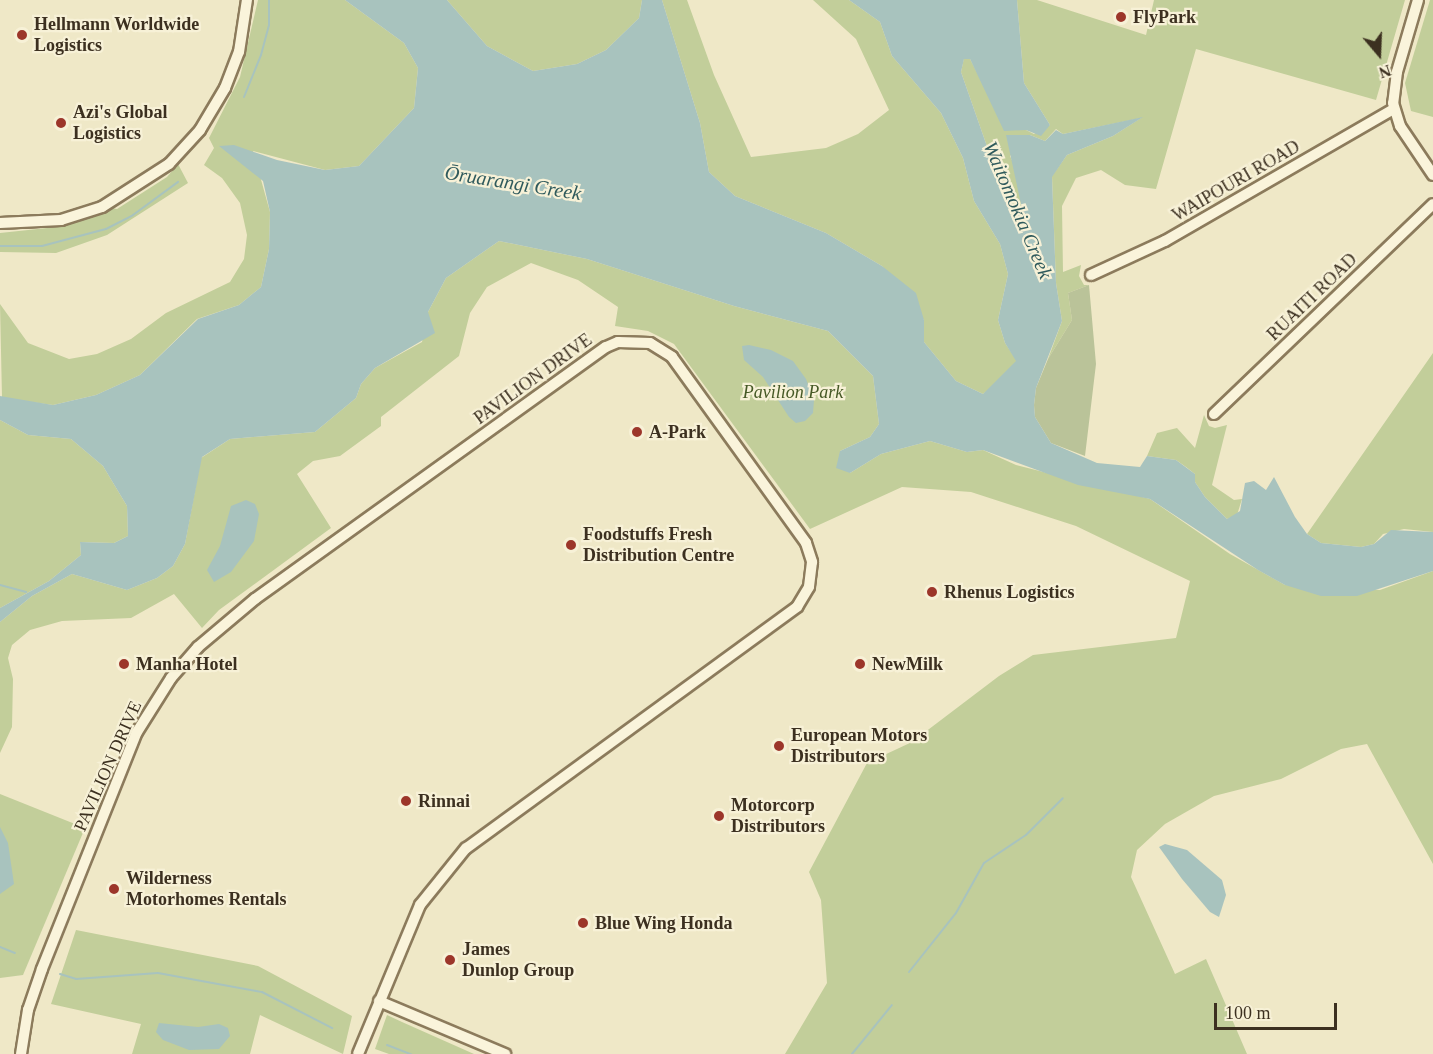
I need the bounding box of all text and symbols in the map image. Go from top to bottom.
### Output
place label: FlyPark [1133,6,1196,28]
marker: FlyPark [1114,10,1128,24]
place label: Hellmann Worldwide Logistics [34,14,200,57]
north arrow [1349,24,1409,84]
marker: Hellmann Worldwide Logistics [15,28,29,42]
text: N [1377,62,1393,81]
place label: Azi's Global Logistics [73,102,168,144]
marker: Azi's Global Logistics [54,116,68,130]
street label: WAIPOURI ROAD [1168,136,1304,226]
water label: Waitomokia Creek [978,138,1058,282]
water label: Ōruarangi Creek [443,160,583,206]
street label: RUAITI ROAD [1263,249,1361,345]
street label: PAVILION DRIVE [470,329,596,429]
park label: Pavilion Park [743,381,843,403]
place label: A-Park [649,421,706,443]
marker: A-Park [630,425,644,439]
place label: Foodstuffs Fresh Distribution Centre [583,524,734,566]
marker: Foodstuffs Fresh Distribution Centre [564,538,578,552]
place label: Rhenus Logistics [944,581,1075,603]
marker: Rhenus Logistics [925,585,939,599]
place label: Manha Hotel [136,653,237,675]
place label: NewMilk [872,653,943,675]
marker: Manha Hotel [117,657,131,671]
marker: NewMilk [853,657,867,671]
street label: PAVILION DRIVE [70,697,146,835]
place label: European Motors Distributors [791,725,927,768]
marker: European Motors Distributors [772,739,786,753]
place label: Rinnai [418,790,470,812]
marker: Rinnai [399,794,413,808]
place label: Motorcorp Distributors [731,795,825,838]
marker: Motorcorp Distributors [712,809,726,823]
place label: Wilderness Motorhomes Rentals [126,868,286,910]
marker: Wilderness Motorhomes Rentals [107,882,121,896]
place label: Blue Wing Honda [595,912,733,934]
marker: Blue Wing Honda [576,916,590,930]
place label: James Dunlop Group [462,939,574,982]
marker: James Dunlop Group [443,953,457,967]
scale bar [1217,991,1340,1029]
text: 100 m [1225,1003,1271,1023]

